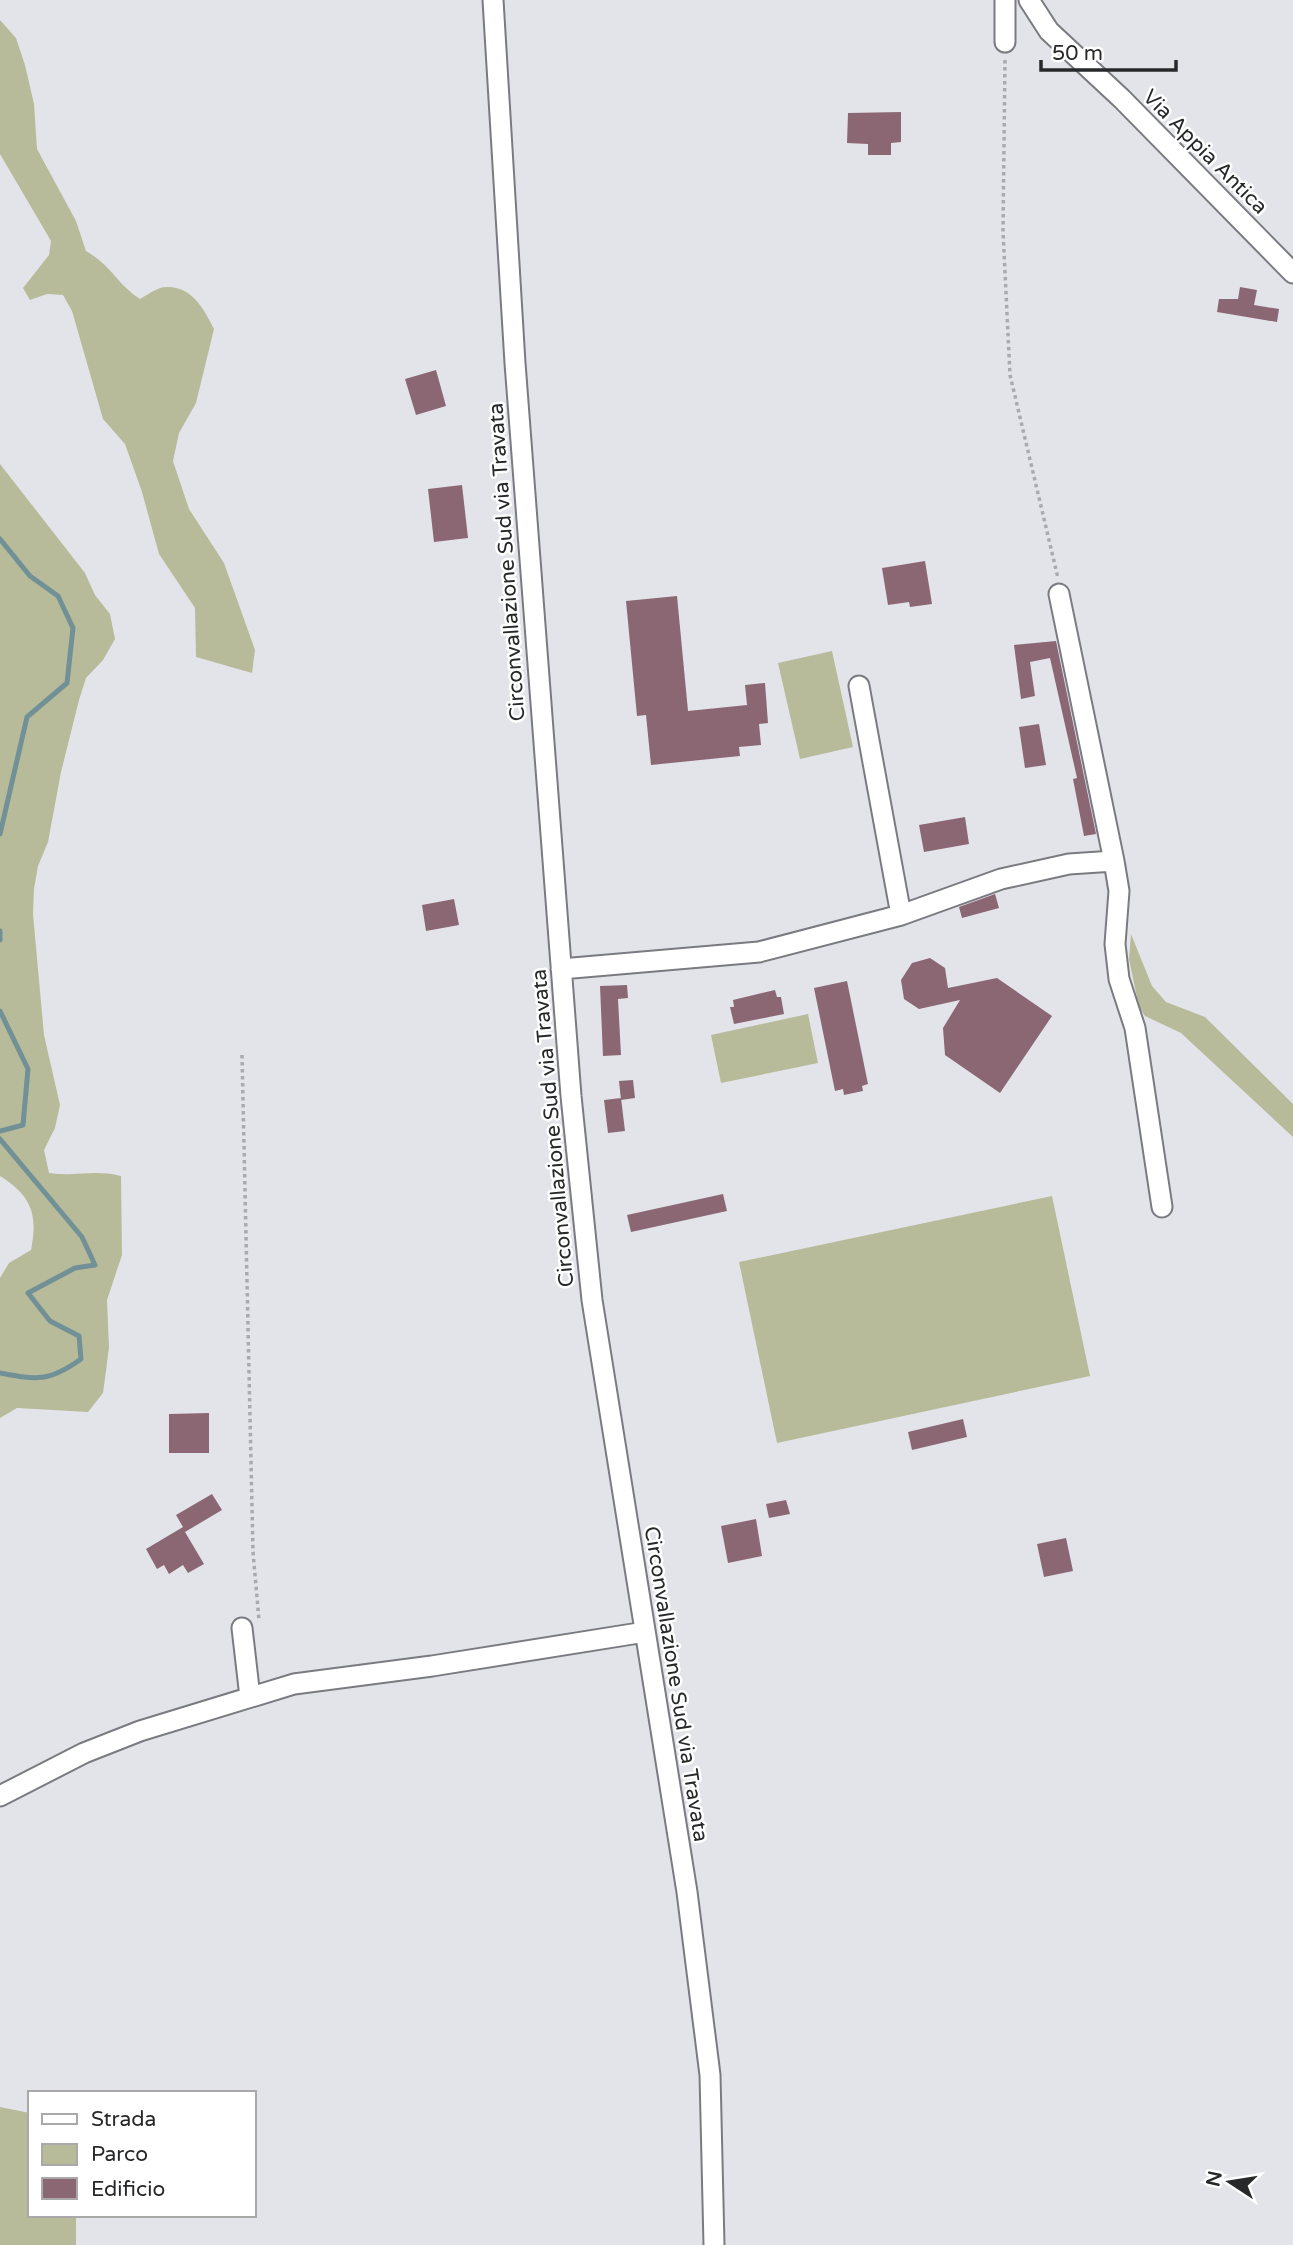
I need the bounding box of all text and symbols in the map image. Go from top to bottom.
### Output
scale bar [1041,28,1176,72]
text: 50 m [1052,41,1103,66]
street label: Via Appia Antica [1138,85,1272,219]
street label: Circonvallazione Sud via Travata [483,402,531,722]
street label: Circonvallazione Sud via Travata [527,968,579,1288]
street label: Circonvallazione Sud via Travata [639,1524,713,1844]
legend [28,2091,256,2217]
text: Strada [91,2107,156,2132]
text: Parco [91,2142,148,2167]
north arrow [1195,2147,1265,2217]
text: N [1202,2169,1227,2188]
text: Edificio [91,2177,165,2202]

